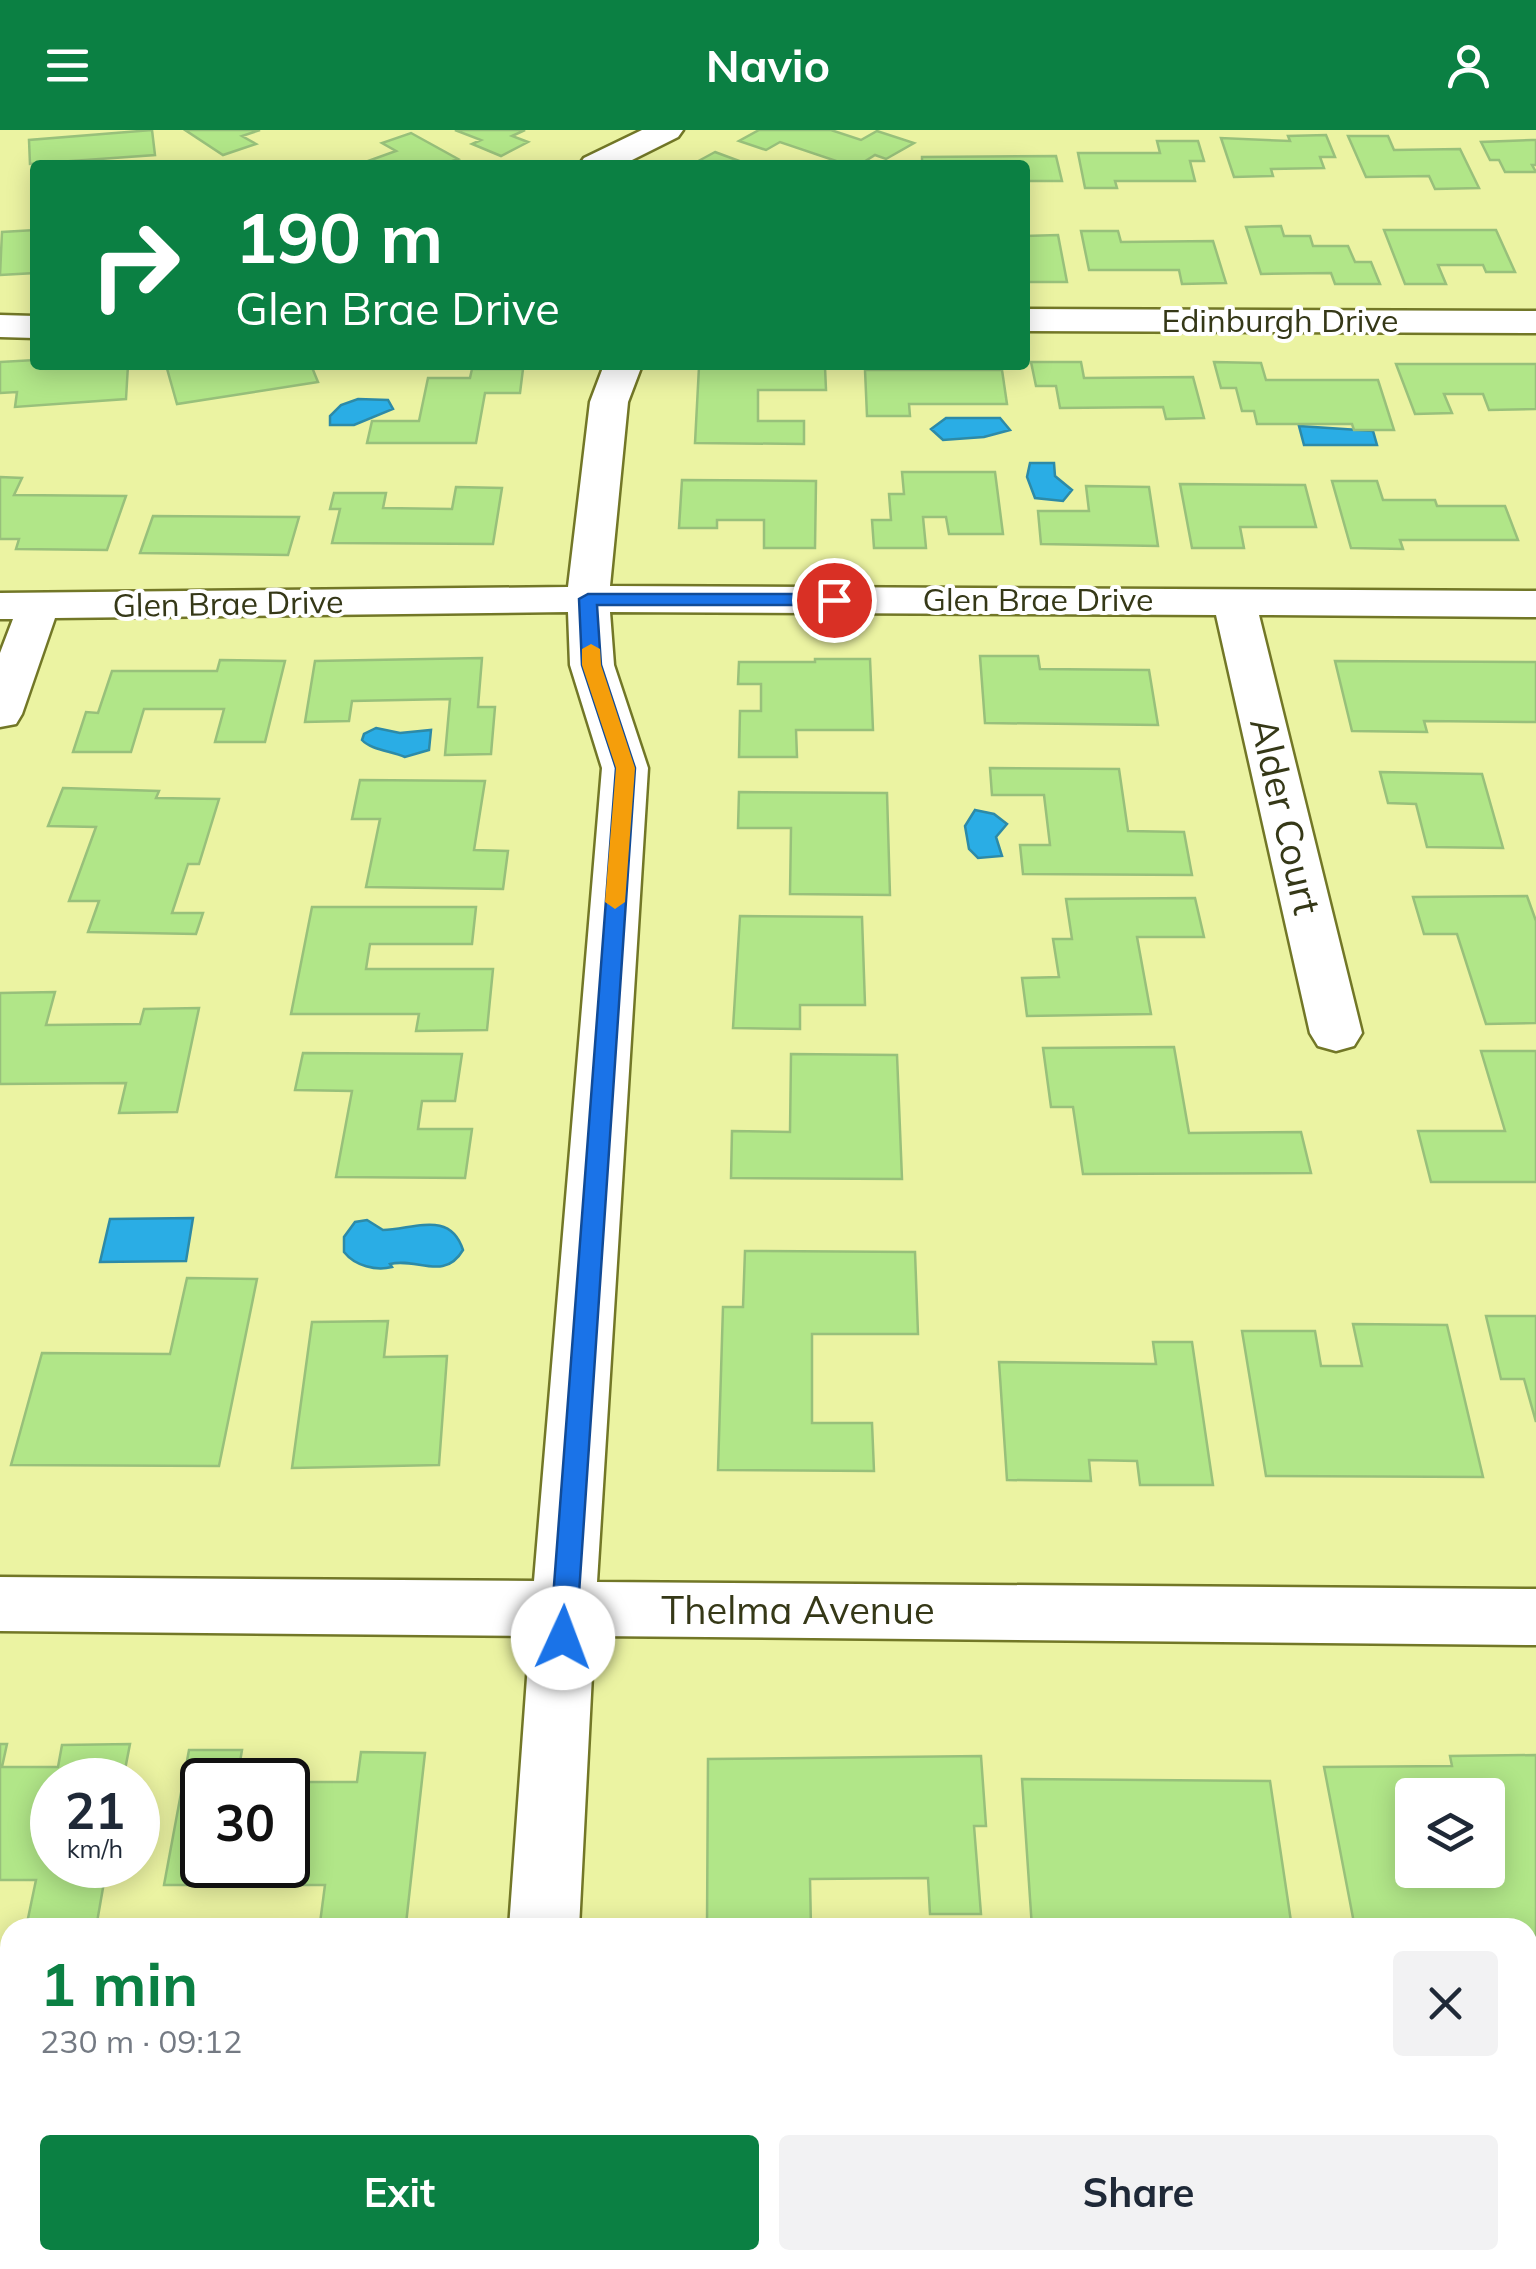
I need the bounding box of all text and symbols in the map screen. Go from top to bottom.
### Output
text: Navio [706,37,830,93]
icon: menu [40,38,95,93]
icon: person [1441,38,1496,93]
text: 190 m [235,193,443,281]
icon: right [70,200,200,330]
text: Glen Brae Drive [235,280,560,336]
street label: Edinburgh Drive [1161,300,1399,340]
pin [792,558,877,643]
icon: arrive [807,573,862,628]
street label: Glen Brae Drive [923,579,1154,619]
street label: Glen Brae Drive [112,581,344,625]
street label: Alder Court [1240,713,1332,919]
position arrow [511,1586,615,1690]
street label: Thelma Avenue [661,1586,935,1634]
speed limit sign: 30 [180,1758,310,1888]
map controls [1395,1778,1505,1888]
button: layers [1395,1778,1505,1888]
text: 21 [65,1779,125,1842]
text: km/h [67,1833,123,1864]
text: 1 min [40,1946,198,2021]
button: close [1393,1951,1498,2056]
text: 230 m · 09:12 [40,2021,242,2061]
button: Exit [40,2135,759,2250]
button: Share [779,2135,1498,2250]

